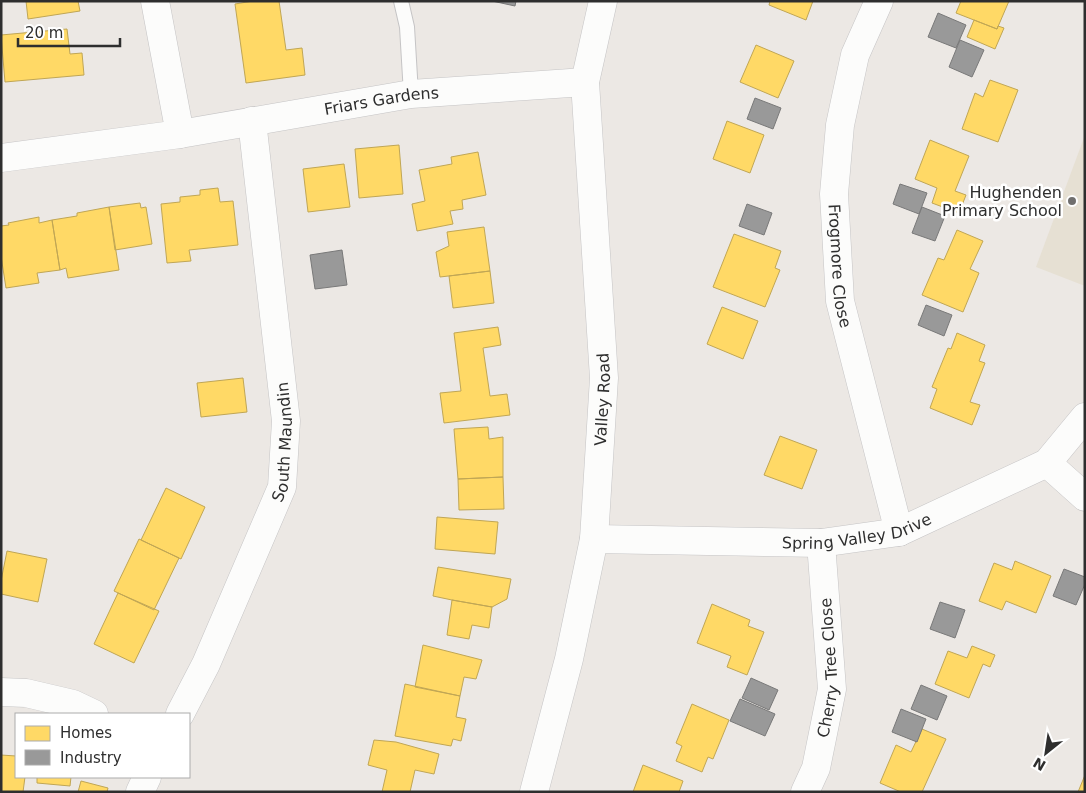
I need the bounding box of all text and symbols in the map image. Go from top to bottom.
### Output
scale bar [18,15,120,47]
text: 20 m [25,24,63,42]
street label: Friars Gardens [323,83,440,119]
place label: Hughenden Primary School [942,183,1062,220]
marker: Hughenden Primary School [1066,195,1078,207]
street label: Frogmore Close [825,203,855,330]
street label: Valley Road [591,352,614,446]
street label: South Maundin [268,381,296,505]
street label: Spring Valley Drive [782,509,934,553]
street label: Cherry Tree Close [813,597,843,739]
legend [15,713,190,778]
text: Homes [60,724,112,742]
north arrow [1021,728,1071,778]
text: Industry [60,749,122,767]
text: N [1030,754,1049,774]

